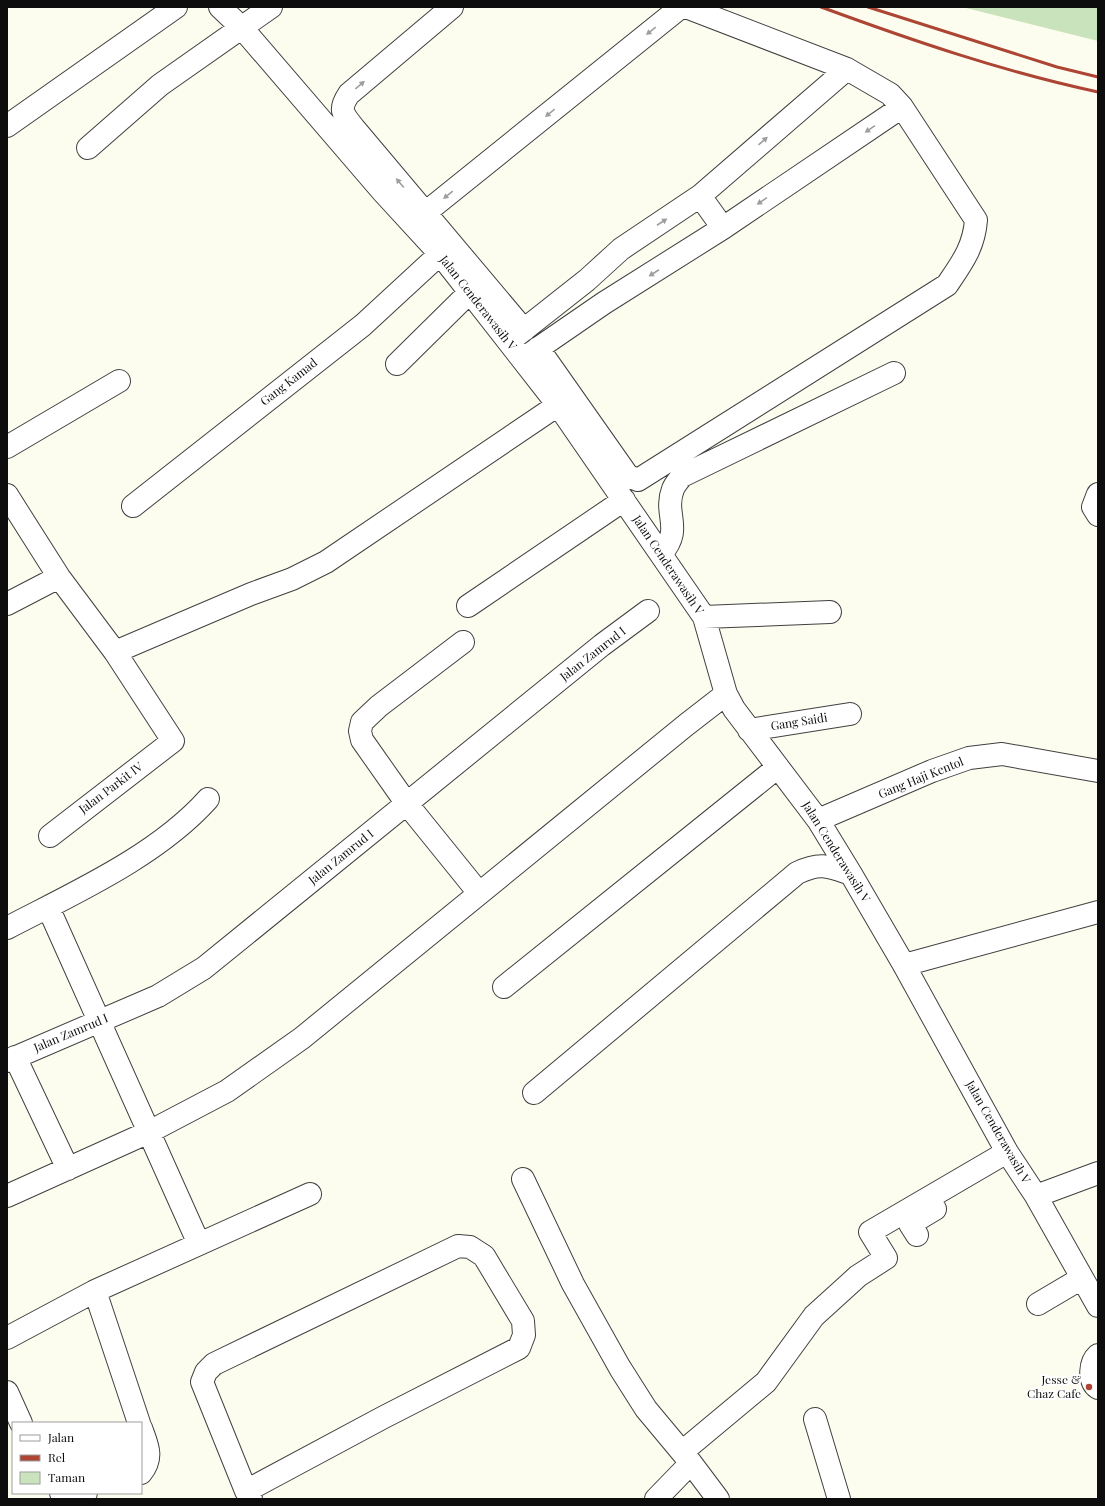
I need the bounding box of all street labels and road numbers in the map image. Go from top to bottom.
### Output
street label: Jalan Cenderawasih V [436,251,521,353]
street label: Gang Kamad [257,354,320,409]
street label: Jalan Cenderawasih V [629,511,708,617]
street label: Jalan Zamrud I [555,622,629,685]
street label: Gang Saidi [769,709,829,733]
street label: Gang Haji Kentol [876,752,966,801]
street label: Jalan Parkit IV [74,758,146,817]
street label: Jalan Cenderawasih V [799,797,875,905]
street label: Jalan Zamrud I [304,825,376,888]
street label: Jalan Zamrud I [30,1009,110,1055]
street label: Jalan Cenderawasih V [962,1076,1035,1186]

